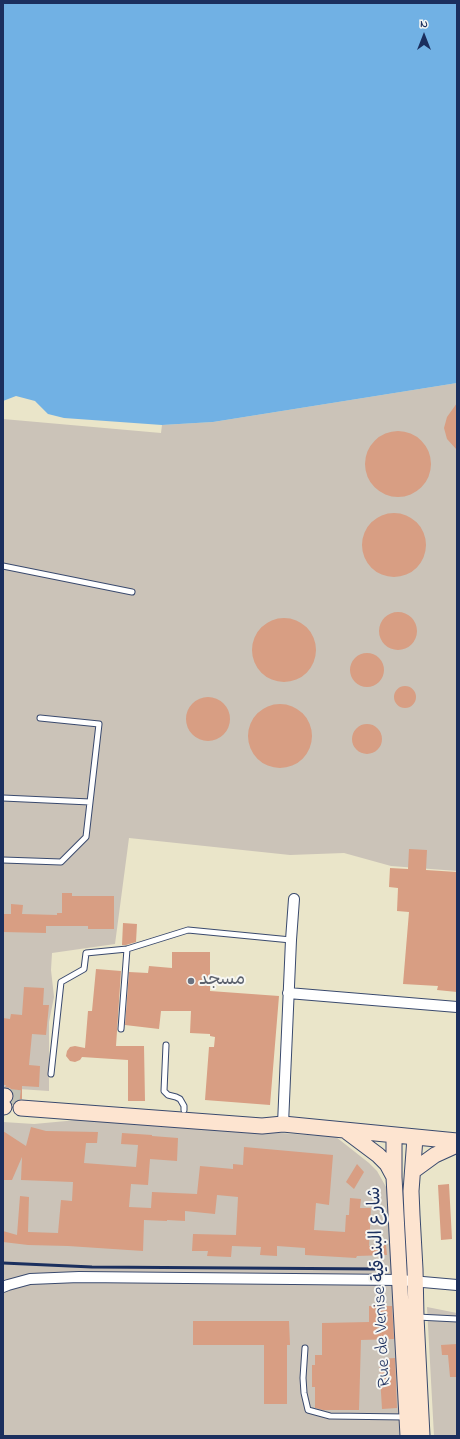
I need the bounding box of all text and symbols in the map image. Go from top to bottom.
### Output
north arrow [404,16,444,56]
text: N [420,16,428,32]
place label: مسجد [199,970,245,992]
marker: مسجد [186,976,196,986]
street label: Rue de Venise شارع البندقية [365,1186,397,1388]

